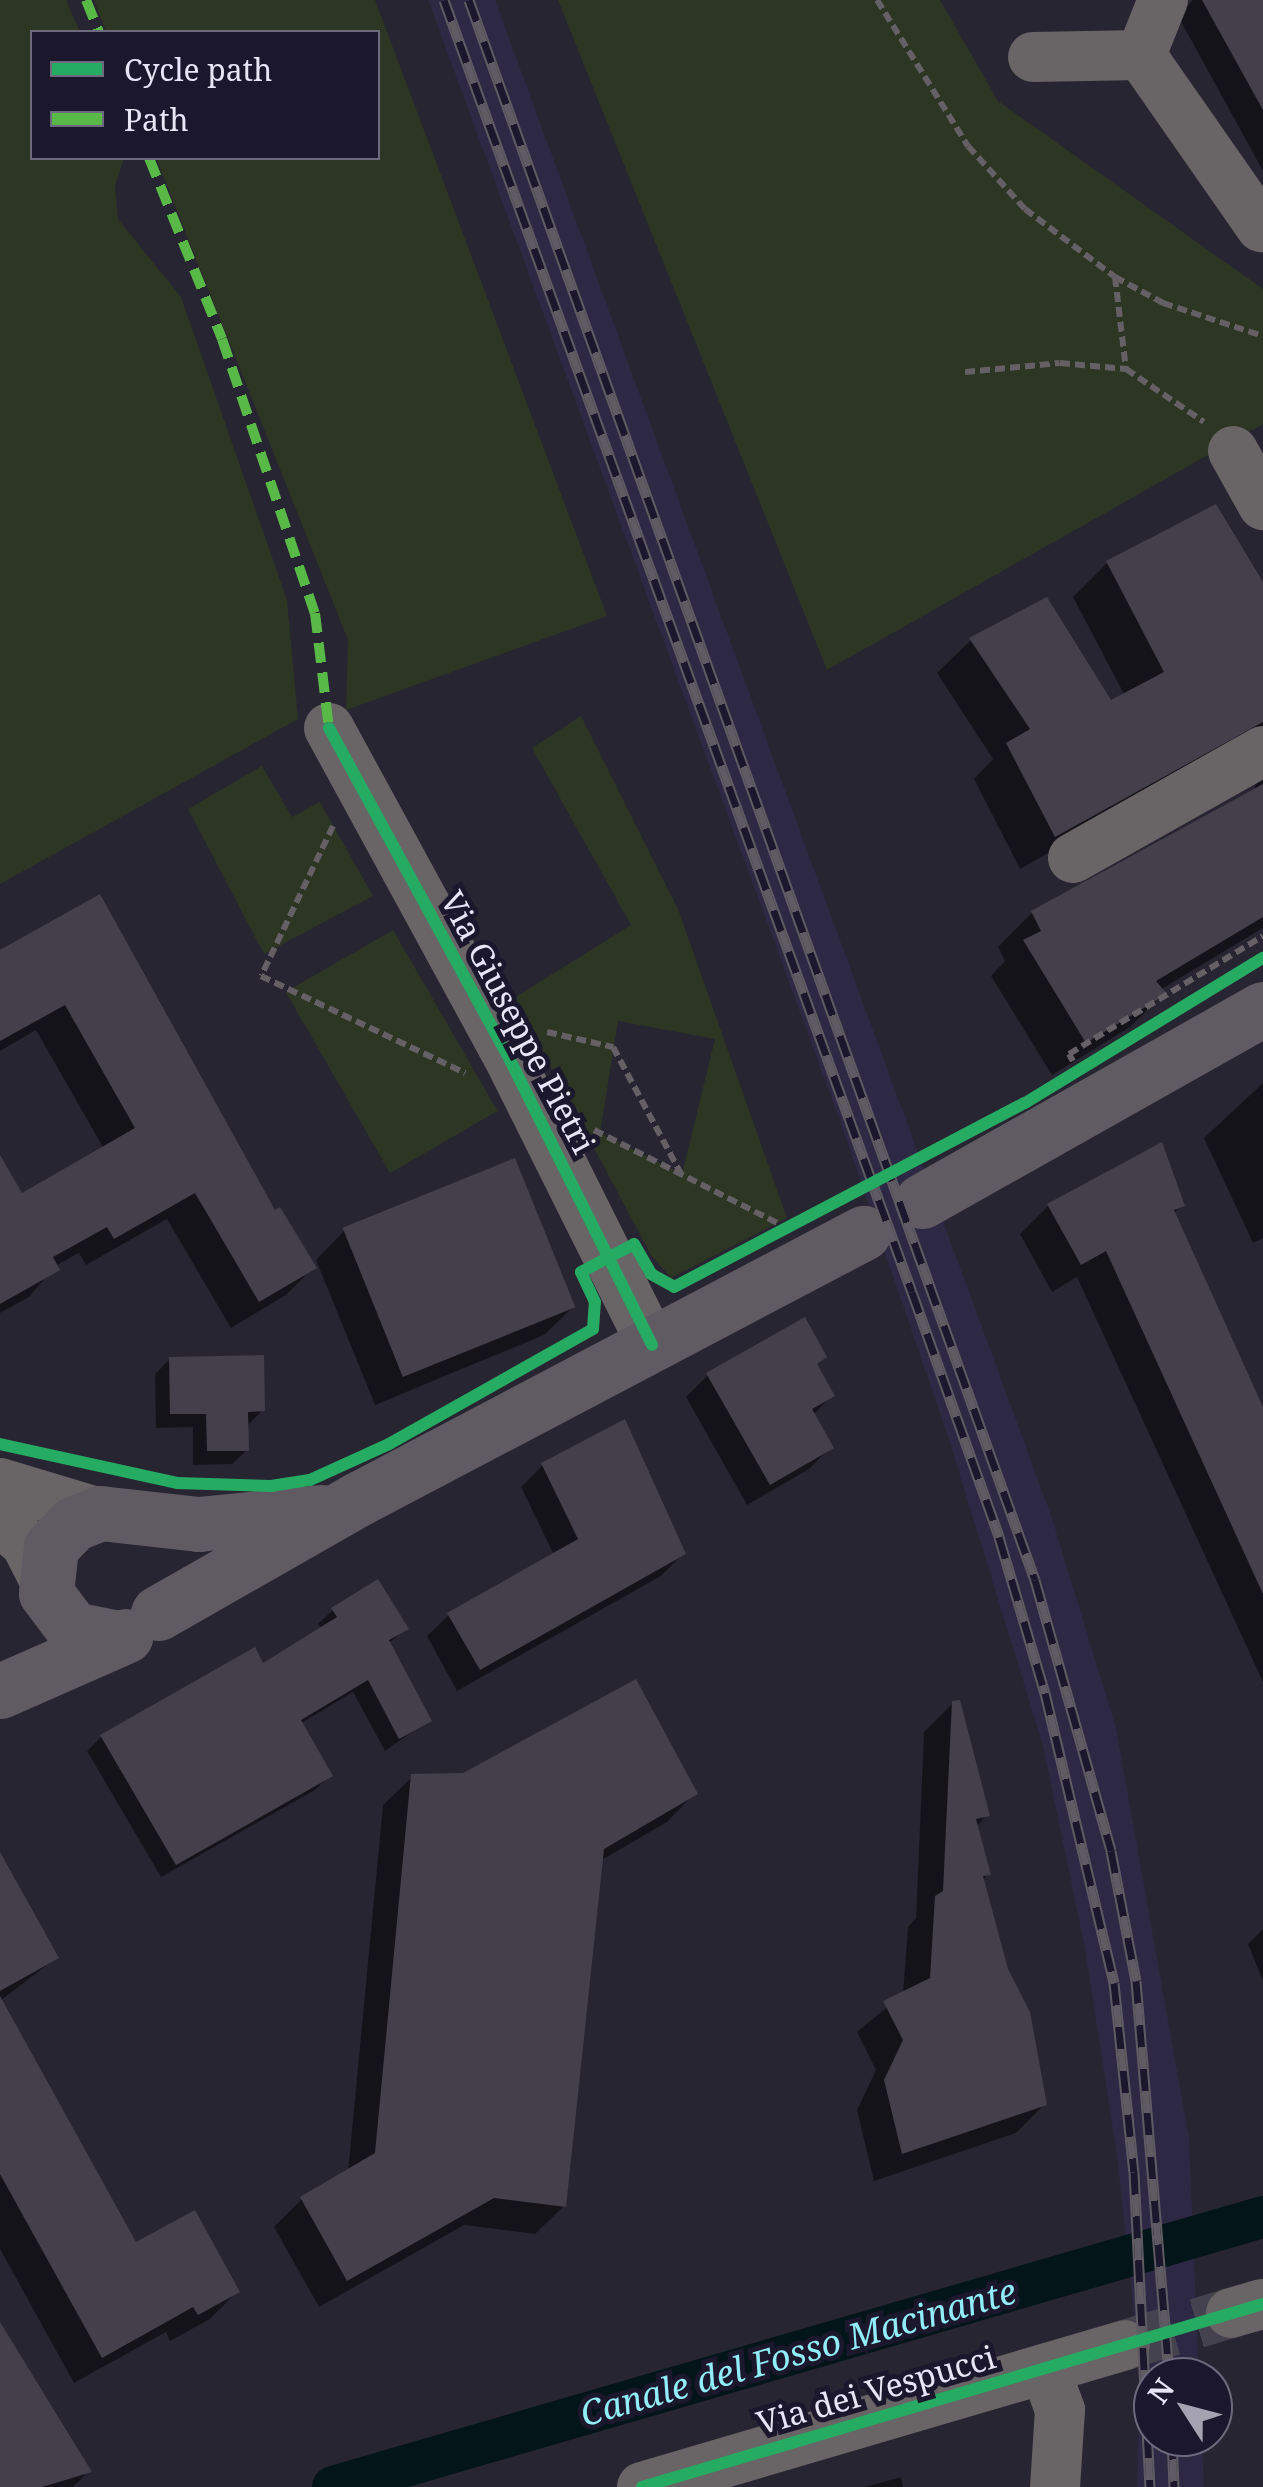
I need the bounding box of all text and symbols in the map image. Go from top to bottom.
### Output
legend [30,30,380,160]
text: Cycle path [124,49,272,90]
text: Path [124,99,189,140]
street label: Via Giuseppe Pietri [433,884,603,1160]
water label: Canale del Fosso Macinante [575,2270,1021,2434]
street label: Via dei Vespucci [752,2338,1000,2442]
north arrow [1133,2357,1233,2457]
text: N [1138,2370,1182,2411]

